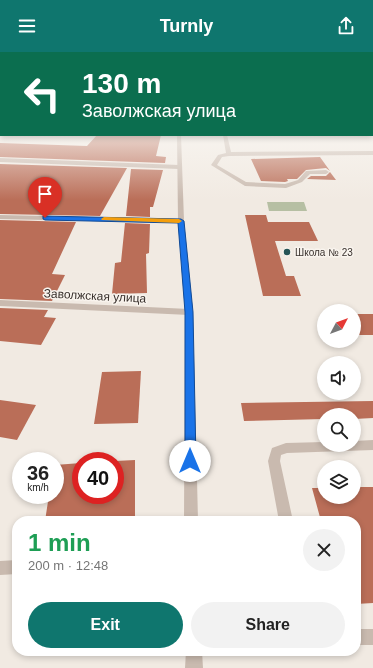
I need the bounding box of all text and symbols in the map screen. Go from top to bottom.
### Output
icon: menu [16,15,38,37]
icon: share [335,15,357,37]
text: Turnly [160,16,213,36]
icon: left [16,68,68,120]
text: 130 m [82,68,161,99]
text: Заволжская улица [82,101,236,121]
pin [28,177,62,218]
icon: arrive [34,183,56,205]
marker: Школа № 23 [282,247,292,257]
place label: Школа № 23 [295,247,353,258]
street label: Заволжская улица [43,286,147,306]
north arrow [317,304,361,348]
map controls [317,304,361,504]
button: sound [317,356,361,400]
button: search [317,408,361,452]
position arrow [169,440,211,482]
speed limit sign: 40 [72,452,124,504]
button: layers [317,460,361,504]
text: 36 [27,462,49,484]
text: km/h [27,482,49,493]
text: 1 min [28,529,91,556]
button: close [303,529,345,571]
text: 200 m · 12:48 [28,558,108,573]
button: Exit [28,602,183,648]
button: Share [191,602,345,648]

